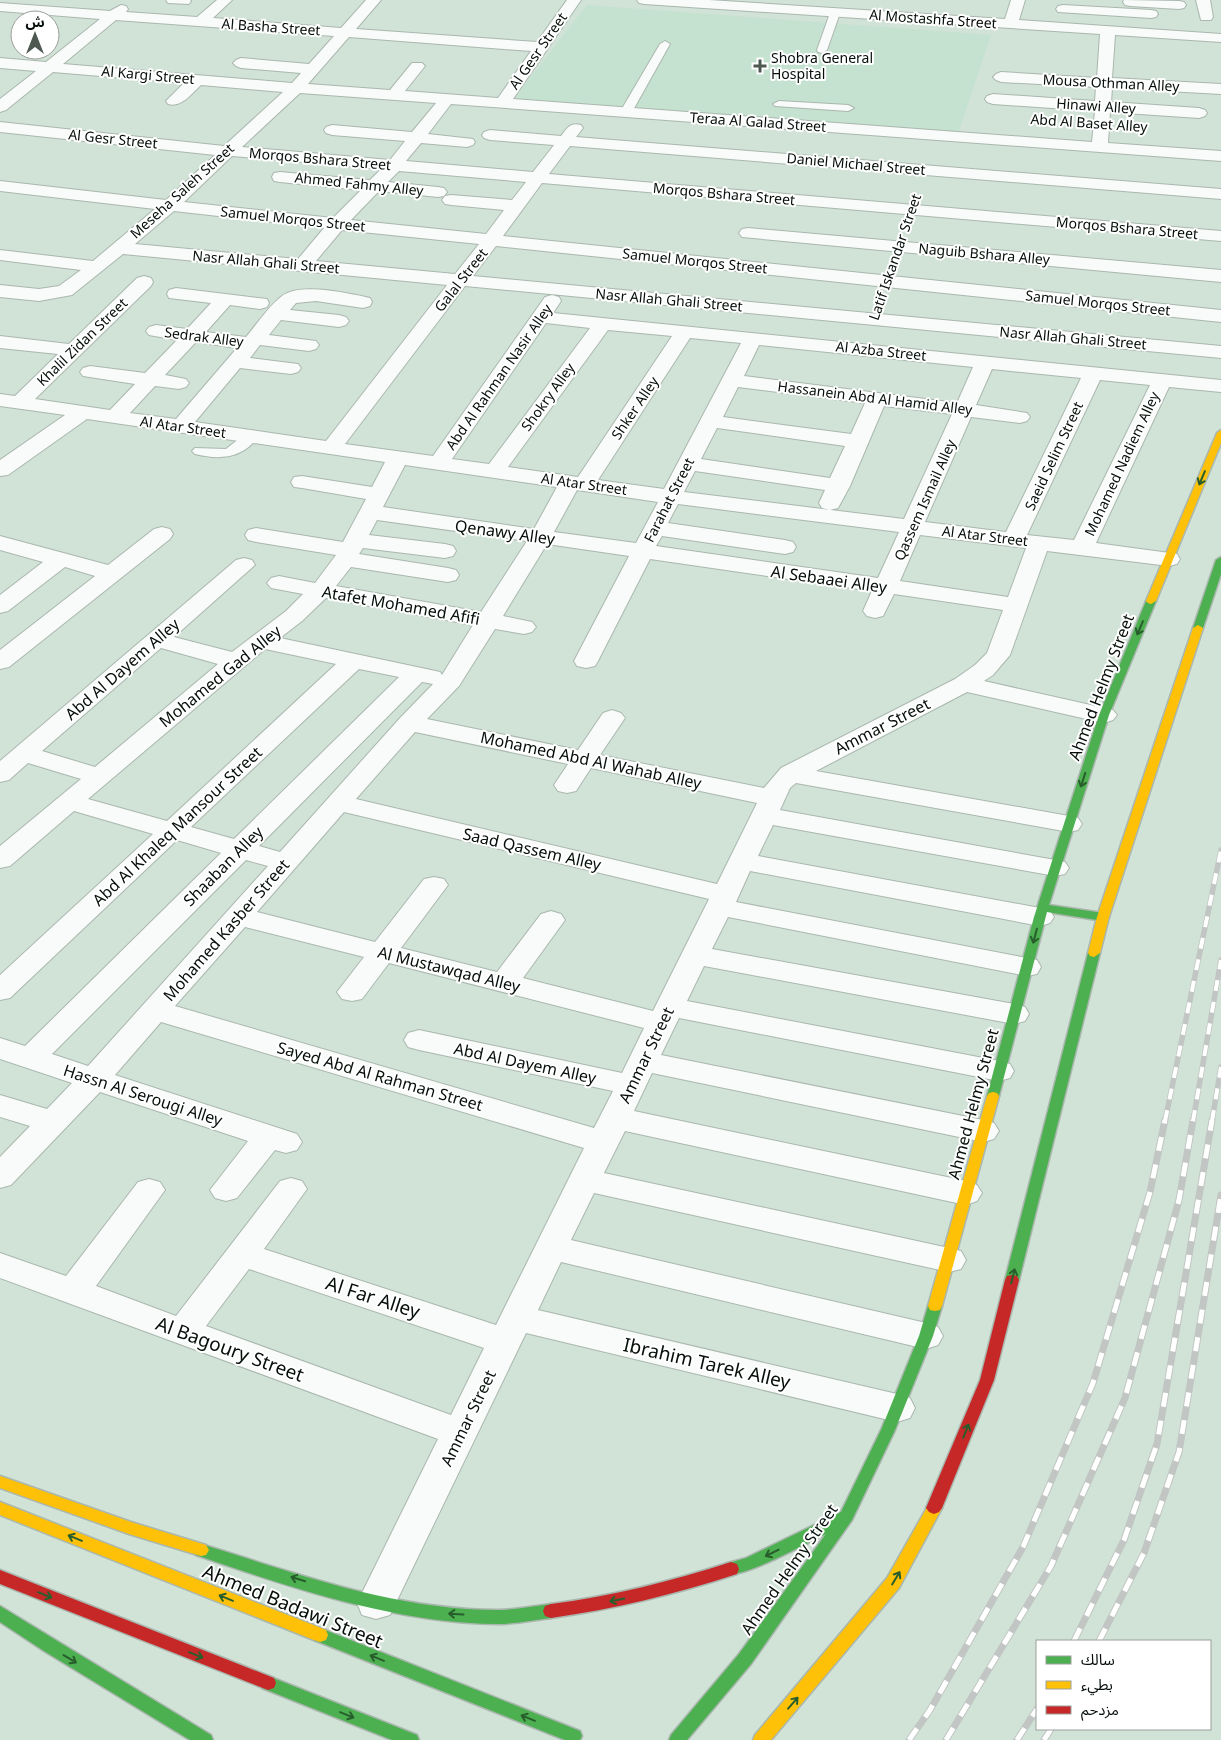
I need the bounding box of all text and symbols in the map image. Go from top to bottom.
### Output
street label: Al Mostashfa Street [869,5,997,32]
street label: Al Gesr Street [504,9,571,93]
north arrow [10,10,60,60]
text: ش [25,12,45,31]
street label: Al Basha Street [221,14,321,39]
place label: Shobra General Hospital [771,48,873,83]
marker: Shobra General Hospital [753,59,767,73]
street label: Al Kargi Street [101,61,195,88]
street label: Mousa Othman Alley [1042,69,1181,96]
street label: Hinawi Alley [1056,93,1137,118]
street label: Teraa Al Galad Street [689,107,827,136]
street label: Abd Al Baset Alley [1030,109,1149,136]
street label: Al Gesr Street [68,124,159,153]
street label: Meseha Saleh Street [126,139,238,242]
street label: Morqos Bshara Street [248,143,392,174]
street label: Daniel Michael Street [786,148,926,179]
street label: Ahmed Fahmy Alley [294,167,425,200]
street label: Morqos Bshara Street [652,178,796,209]
street label: Latif Iskandar Street [864,191,925,323]
street label: Samuel Morqos Street [220,201,366,236]
street label: Morqos Bshara Street [1055,212,1199,243]
street label: Naguib Bshara Alley [918,238,1051,269]
street label: Samuel Morqos Street [622,243,768,278]
street label: Galal Street [430,244,491,315]
street label: Nasr Allah Ghali Street [192,246,340,277]
street label: Nasr Allah Ghali Street [595,284,743,315]
street label: Samuel Morqos Street [1025,285,1171,320]
street label: Khalil Zidan Street [32,293,131,390]
street label: Abd Al Rahman Nasir Alley [441,299,557,453]
street label: Sedrak Alley [163,322,246,351]
street label: Nasr Allah Ghali Street [999,322,1147,353]
street label: Al Azba Street [835,336,927,365]
street label: Shokry Alley [516,358,579,435]
street label: Shker Alley [607,372,663,443]
street label: Hassanein Abd Al Hamid Alley [777,376,974,419]
street label: Mohamed Nadiem Alley [1080,388,1164,539]
street label: Saeid Selim Street [1020,398,1087,513]
street label: Al Atar Street [139,411,227,442]
street label: Qassem Ismail Alley [889,435,960,564]
street label: Farahat Street [639,454,698,545]
street label: Al Atar Street [540,468,628,499]
one-way arrow [1197,470,1207,485]
street label: Qenawy Alley [454,514,557,550]
street label: Al Atar Street [941,521,1029,550]
street label: Al Sebaaei Alley [770,560,889,598]
street label: Atafet Mohamed Afifi [320,580,482,630]
street label: Ahmed Helmy Street [1063,610,1139,763]
street label: Abd Al Dayem Alley [60,613,185,725]
street label: Mohamed Gad Alley [154,619,286,732]
one-way arrow [1135,620,1144,635]
street label: Ammar Street [830,692,934,760]
street label: Mohamed Abd Al Wahab Alley [478,726,704,794]
street label: Abd Al Khaleq Mansour Street [87,741,267,911]
one-way arrow [1078,772,1087,788]
street label: Shaaban Alley [178,821,268,911]
street label: Saad Qassem Alley [461,822,604,876]
street label: Mohamed Kasber Street [158,854,294,1006]
one-way arrow [1030,927,1040,943]
street label: Al Mustawqad Alley [375,941,523,998]
street label: Ammar Street [613,1003,679,1107]
street label: Ahmed Helmy Street [942,1026,1004,1182]
street label: Sayed Abd Al Rahman Street [275,1036,486,1116]
street label: Abd Al Dayem Alley [452,1037,599,1089]
street label: Hassn Al Serougi Alley [61,1059,226,1131]
one-way arrow [1009,1269,1018,1285]
street label: Al Far Alley [323,1270,424,1324]
street label: Al Bagoury Street [153,1310,308,1388]
street label: Ibrahim Tarek Alley [621,1331,793,1395]
street label: Ammar Street [435,1366,501,1470]
one-way arrow [961,1424,971,1439]
street label: Ahmed Helmy Street [736,1499,843,1639]
one-way arrow [68,1533,83,1542]
one-way arrow [765,1548,780,1558]
street label: Ahmed Badawi Street [199,1558,387,1654]
one-way arrow [891,1571,901,1585]
one-way arrow [290,1573,306,1583]
one-way arrow [37,1590,52,1600]
one-way arrow [219,1593,234,1602]
one-way arrow [609,1596,625,1605]
one-way arrow [448,1610,464,1619]
legend [1036,1640,1211,1730]
text: سالك [1081,1649,1115,1669]
one-way arrow [188,1650,203,1660]
one-way arrow [370,1653,385,1663]
one-way arrow [63,1654,77,1664]
text: بطيء [1081,1674,1113,1696]
one-way arrow [787,1697,798,1710]
text: مزدحم [1081,1699,1119,1721]
one-way arrow [339,1711,354,1720]
one-way arrow [521,1713,536,1723]

